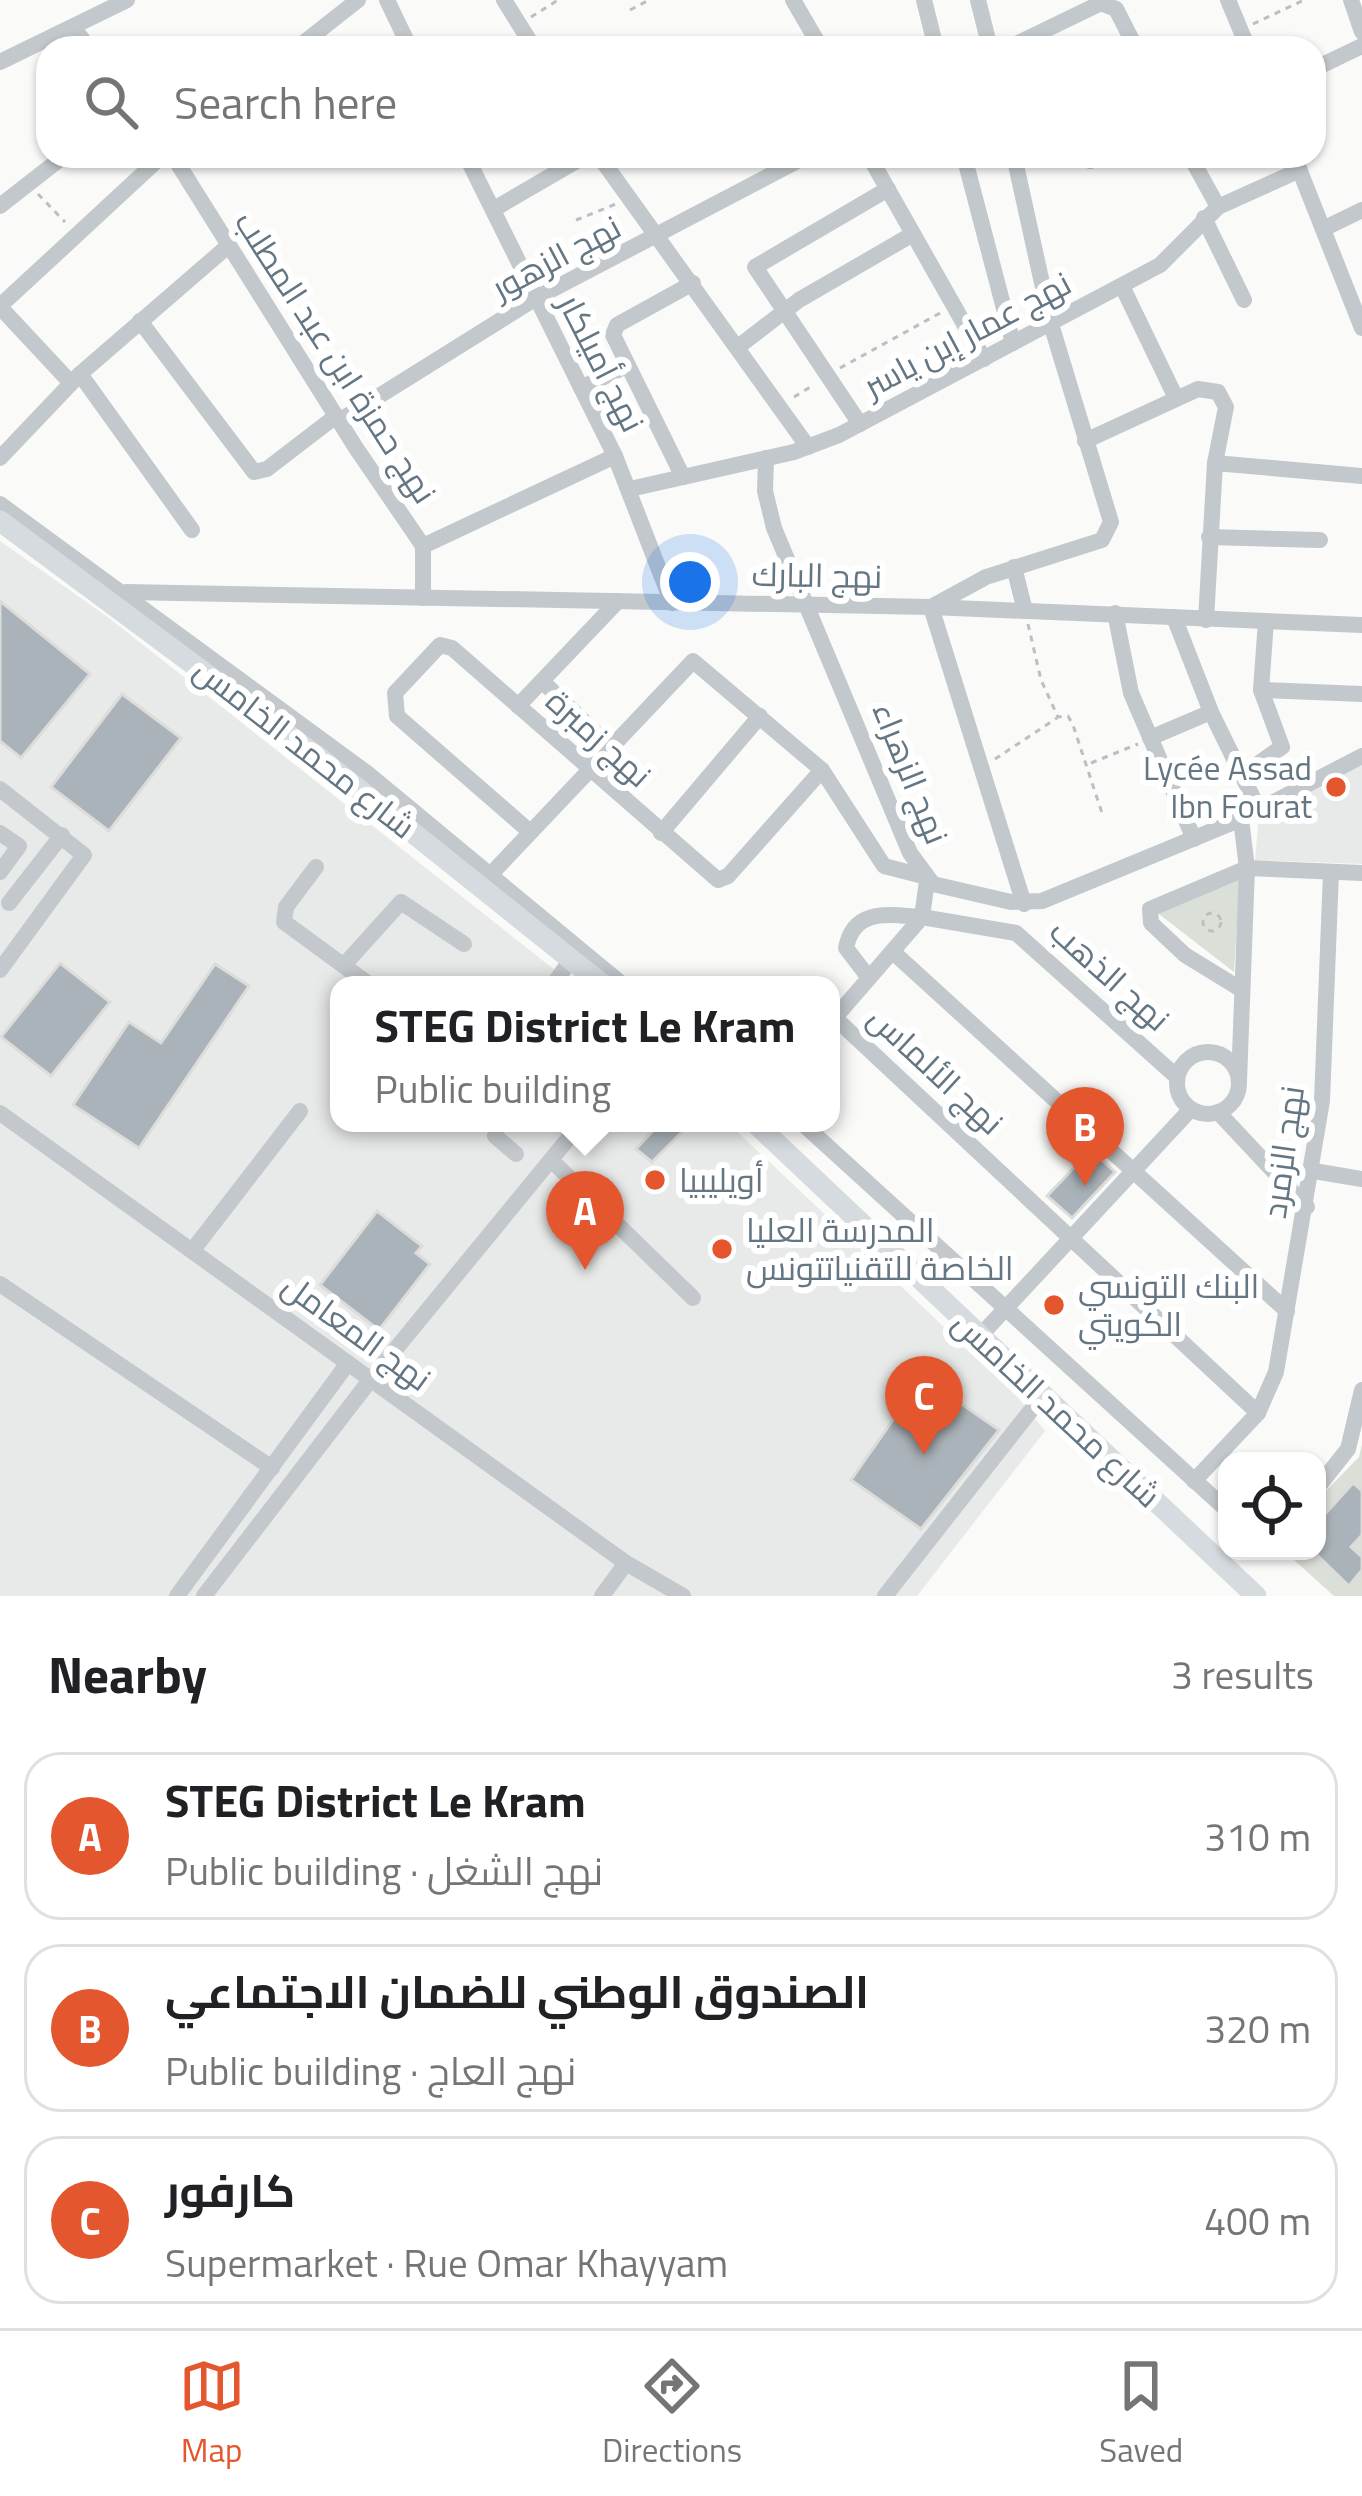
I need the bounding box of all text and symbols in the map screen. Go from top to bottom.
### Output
search box [36,36,1326,168]
text: Search here [174,68,397,136]
icon: search [78,69,144,135]
street label: نهج حمزة ابن عبد المطلب [222,201,450,513]
street label: نهج الزهور [480,202,630,313]
street label: نهج عمار إبن ياسر [852,258,1080,411]
street label: نهج أميلكار [545,284,658,441]
street label: نهج البارك [751,549,883,601]
your location [660,552,720,612]
street label: شارع محمد الخامس [183,645,427,851]
street label: نهج زمبرة [535,677,663,799]
street label: نهج الزهراء [860,694,962,852]
place label: Lycée Assad Ibn Fourat [1143,743,1312,831]
marker: Lycée Assad Ibn Fourat [1323,774,1349,800]
street label: نهج الذهب [1038,907,1182,1043]
popup [330,976,840,1132]
text: STEG District Le Kram [375,991,795,1059]
street label: نهج الألماس [857,994,1015,1146]
text: Public building [375,1059,611,1118]
street label: نهج الزمرد [1249,1082,1317,1222]
pin: B [1046,1087,1124,1186]
place label: أويليبيا [679,1155,764,1205]
marker: أويليبيا [642,1167,668,1193]
pin: A [546,1171,624,1270]
place label: المدرسة العليا الخاصة للتقنياتتونس [746,1205,1014,1293]
marker: المدرسة العليا الخاصة للتقنياتتونس [709,1236,735,1262]
street label: نهج المعامل [272,1261,442,1403]
place label: البنك التونسي الكويتي [1078,1261,1259,1350]
marker: البنك التونسي الكويتي [1041,1292,1067,1318]
street label: شارع محمد الخامس [941,1299,1173,1519]
pin: C [885,1356,963,1455]
map controls [1218,1452,1326,1560]
button: locate [1218,1452,1326,1560]
text: Nearby [48,1635,207,1713]
text: 3 results [1171,1645,1314,1704]
text: STEG District Le Kram [165,1766,586,1834]
text: A [78,1807,102,1866]
text: 310 m [1204,1807,1311,1866]
text: Public building · نهج الشغل [165,1841,603,1900]
text: الصندوق الوطني للضمان الاجتماعي [165,1957,869,2025]
text: B [78,1999,102,2058]
text: 320 m [1204,1999,1311,2058]
text: Public building · نهج العاج [165,2041,576,2100]
text: كارفور [165,2156,295,2224]
text: C [79,2191,101,2250]
text: 400 m [1204,2191,1311,2250]
text: Supermarket · Rue Omar Khayyam [165,2233,728,2292]
tab: Map [179,2353,245,2475]
tab: Directions [602,2353,742,2475]
tab: Saved [1099,2353,1183,2475]

